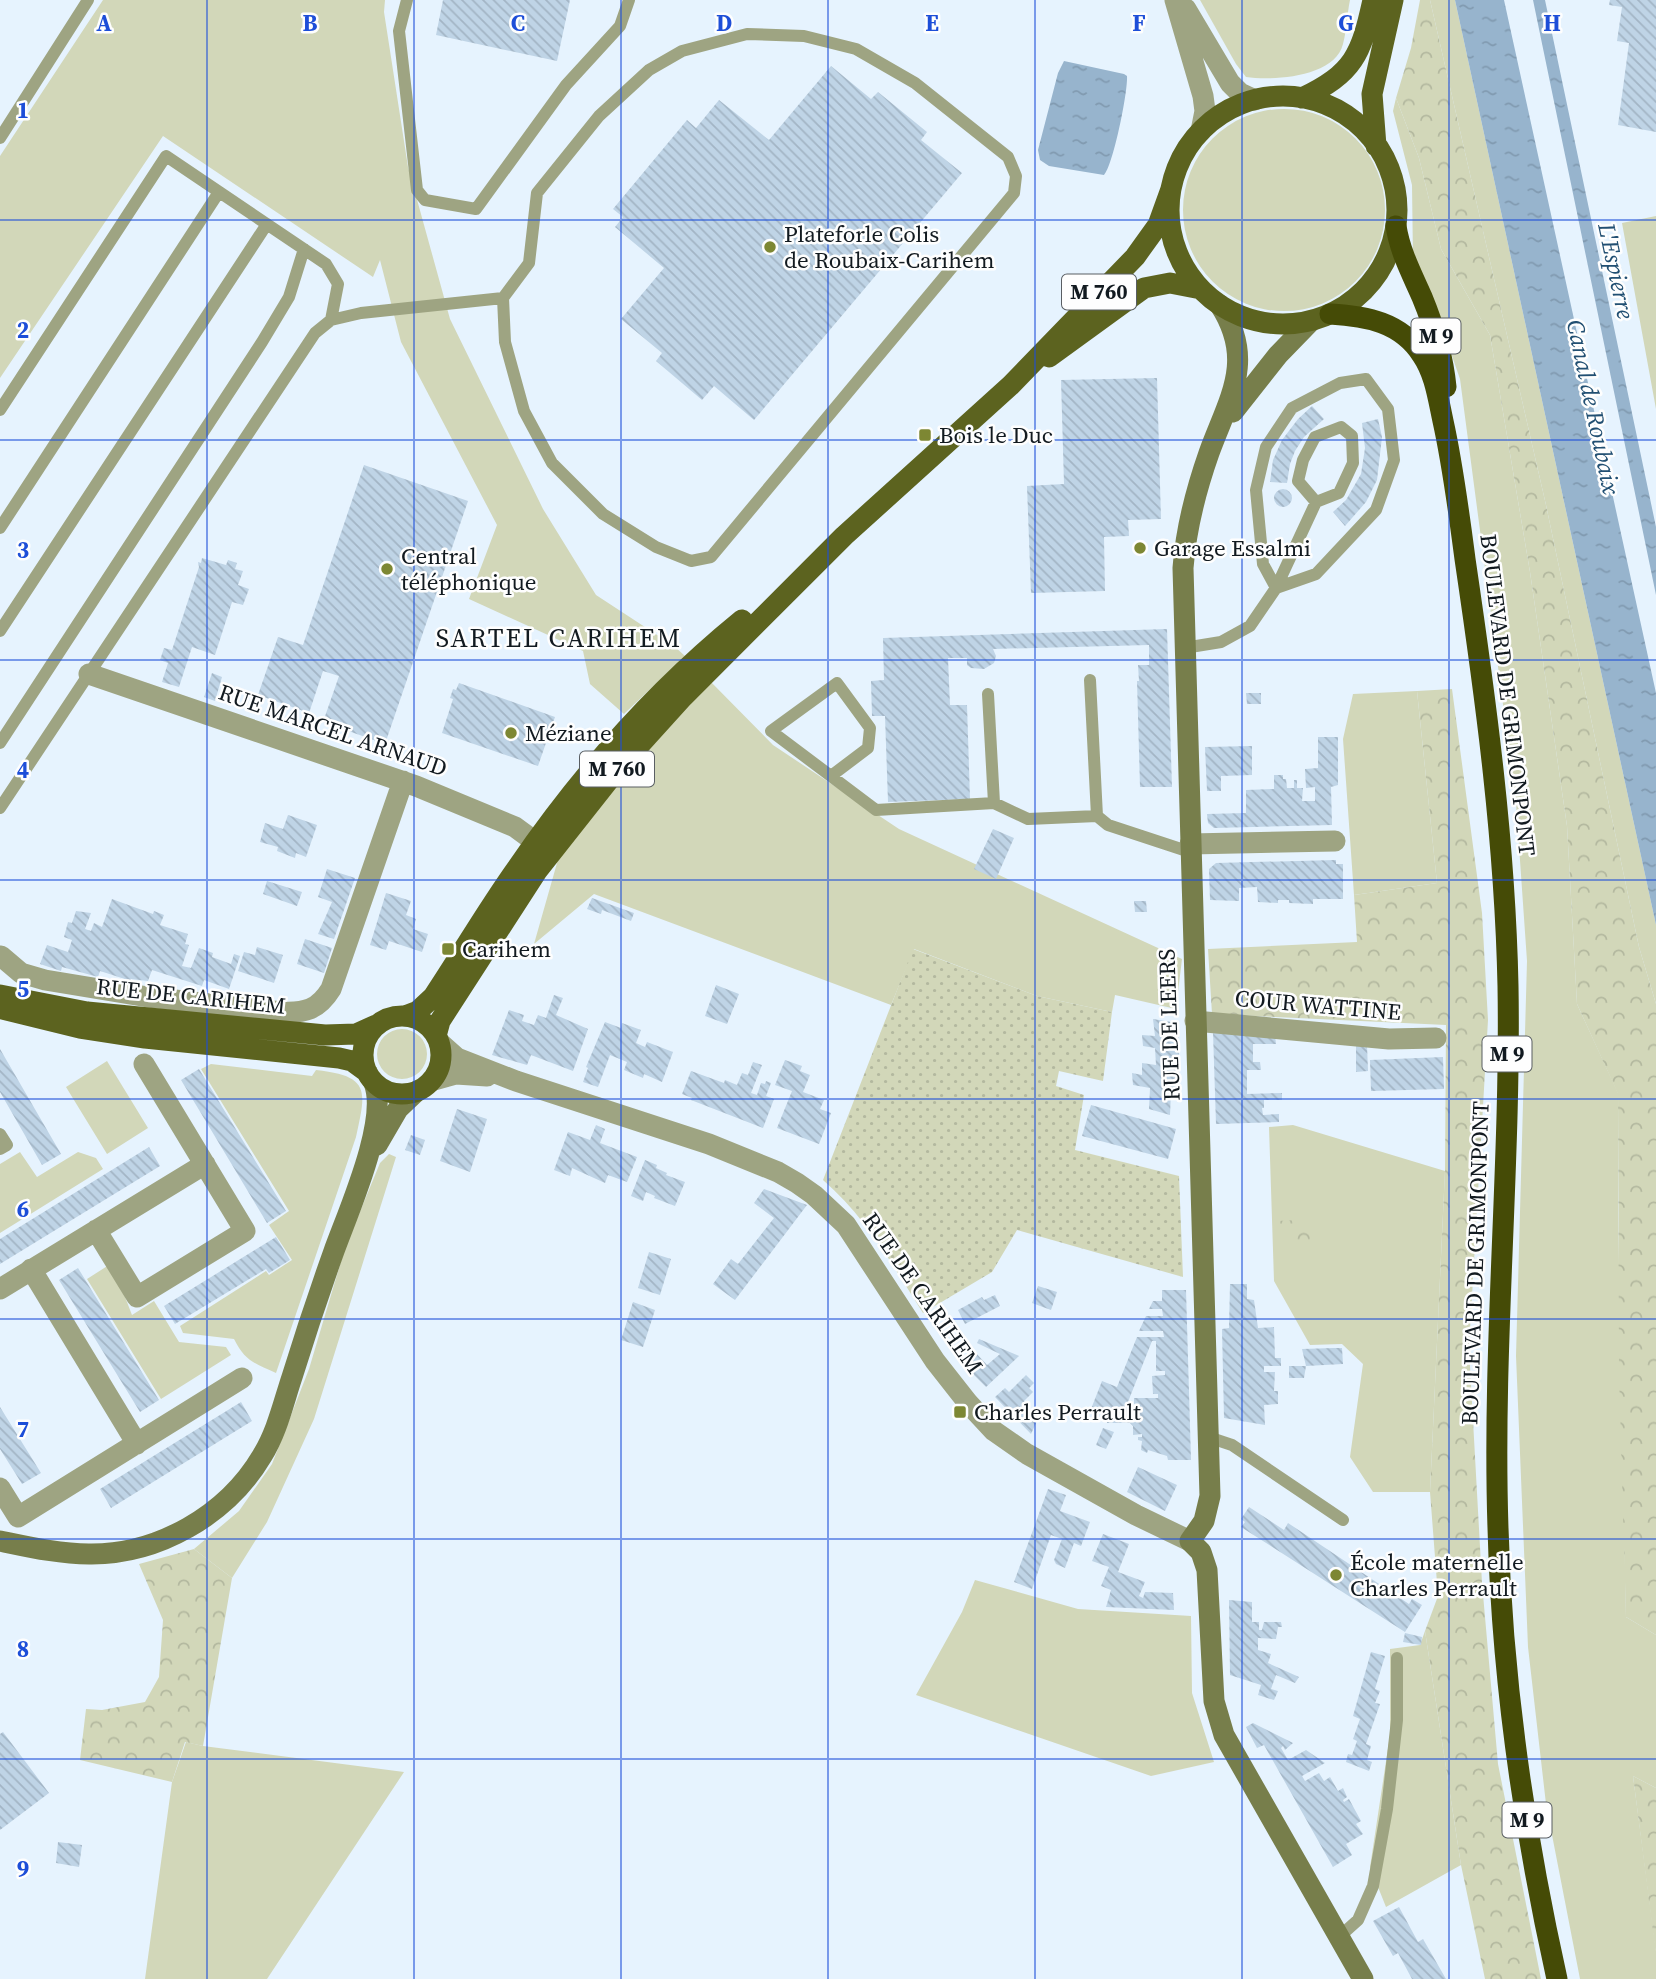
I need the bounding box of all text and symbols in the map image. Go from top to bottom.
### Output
text: A [96,7,112,39]
text: B [303,7,318,39]
text: C [511,7,525,39]
text: D [716,7,732,39]
text: E [925,7,939,39]
text: F [1132,7,1146,39]
text: G [1338,7,1354,39]
text: H [1543,7,1561,39]
text: 1 [17,94,29,126]
place label: Plateforle Colis de Roubaix-Carihem [784,218,995,276]
water label: L'Espierre [1590,219,1643,322]
marker: Plateforle Colis de Roubaix-Carihem [762,239,778,255]
road number: M 760 [1062,274,1136,310]
text: 2 [17,314,29,346]
water label: Canal de Roubaix [1559,317,1628,498]
road number: M 9 [1412,318,1460,354]
place label: Bois le Duc [939,419,1053,451]
marker: Bois le Duc [917,427,933,443]
place label: Garage Essalmi [1154,532,1311,564]
street label: BOULEVARD DE GRIMONPONT [1472,532,1544,858]
text: 3 [17,534,29,566]
place label: Central téléphonique [401,540,536,598]
marker: Garage Essalmi [1132,540,1148,556]
marker: Central téléphonique [379,561,395,577]
district label: SARTEL CARIHEM [436,620,682,656]
street label: RUE MARCEL ARNAUD [214,676,452,784]
place label: Méziane [525,717,612,749]
marker: Méziane [503,725,519,741]
road number: M 760 [580,752,654,786]
text: 4 [17,754,29,786]
place label: Carihem [462,933,551,965]
marker: Carihem [440,941,456,957]
street label: RUE DE LEERS [1150,948,1188,1102]
street label: RUE DE CARIHEM [95,970,287,1022]
text: 5 [17,973,29,1005]
street label: COUR WATTINE [1234,982,1403,1028]
road number: M 9 [1482,1036,1532,1072]
street label: BOULEVARD DE GRIMONPONT [1453,1100,1497,1426]
text: 6 [17,1193,29,1225]
street label: RUE DE CARIHEM [855,1206,991,1380]
place label: Charles Perrault [974,1396,1141,1428]
marker: Charles Perrault [952,1404,968,1420]
text: 7 [17,1413,29,1445]
place label: École maternelle Charles Perrault [1350,1546,1524,1604]
marker: École maternelle Charles Perrault [1328,1567,1344,1583]
text: 8 [17,1633,29,1665]
road number: M 9 [1502,1802,1552,1838]
text: 9 [17,1853,29,1885]

